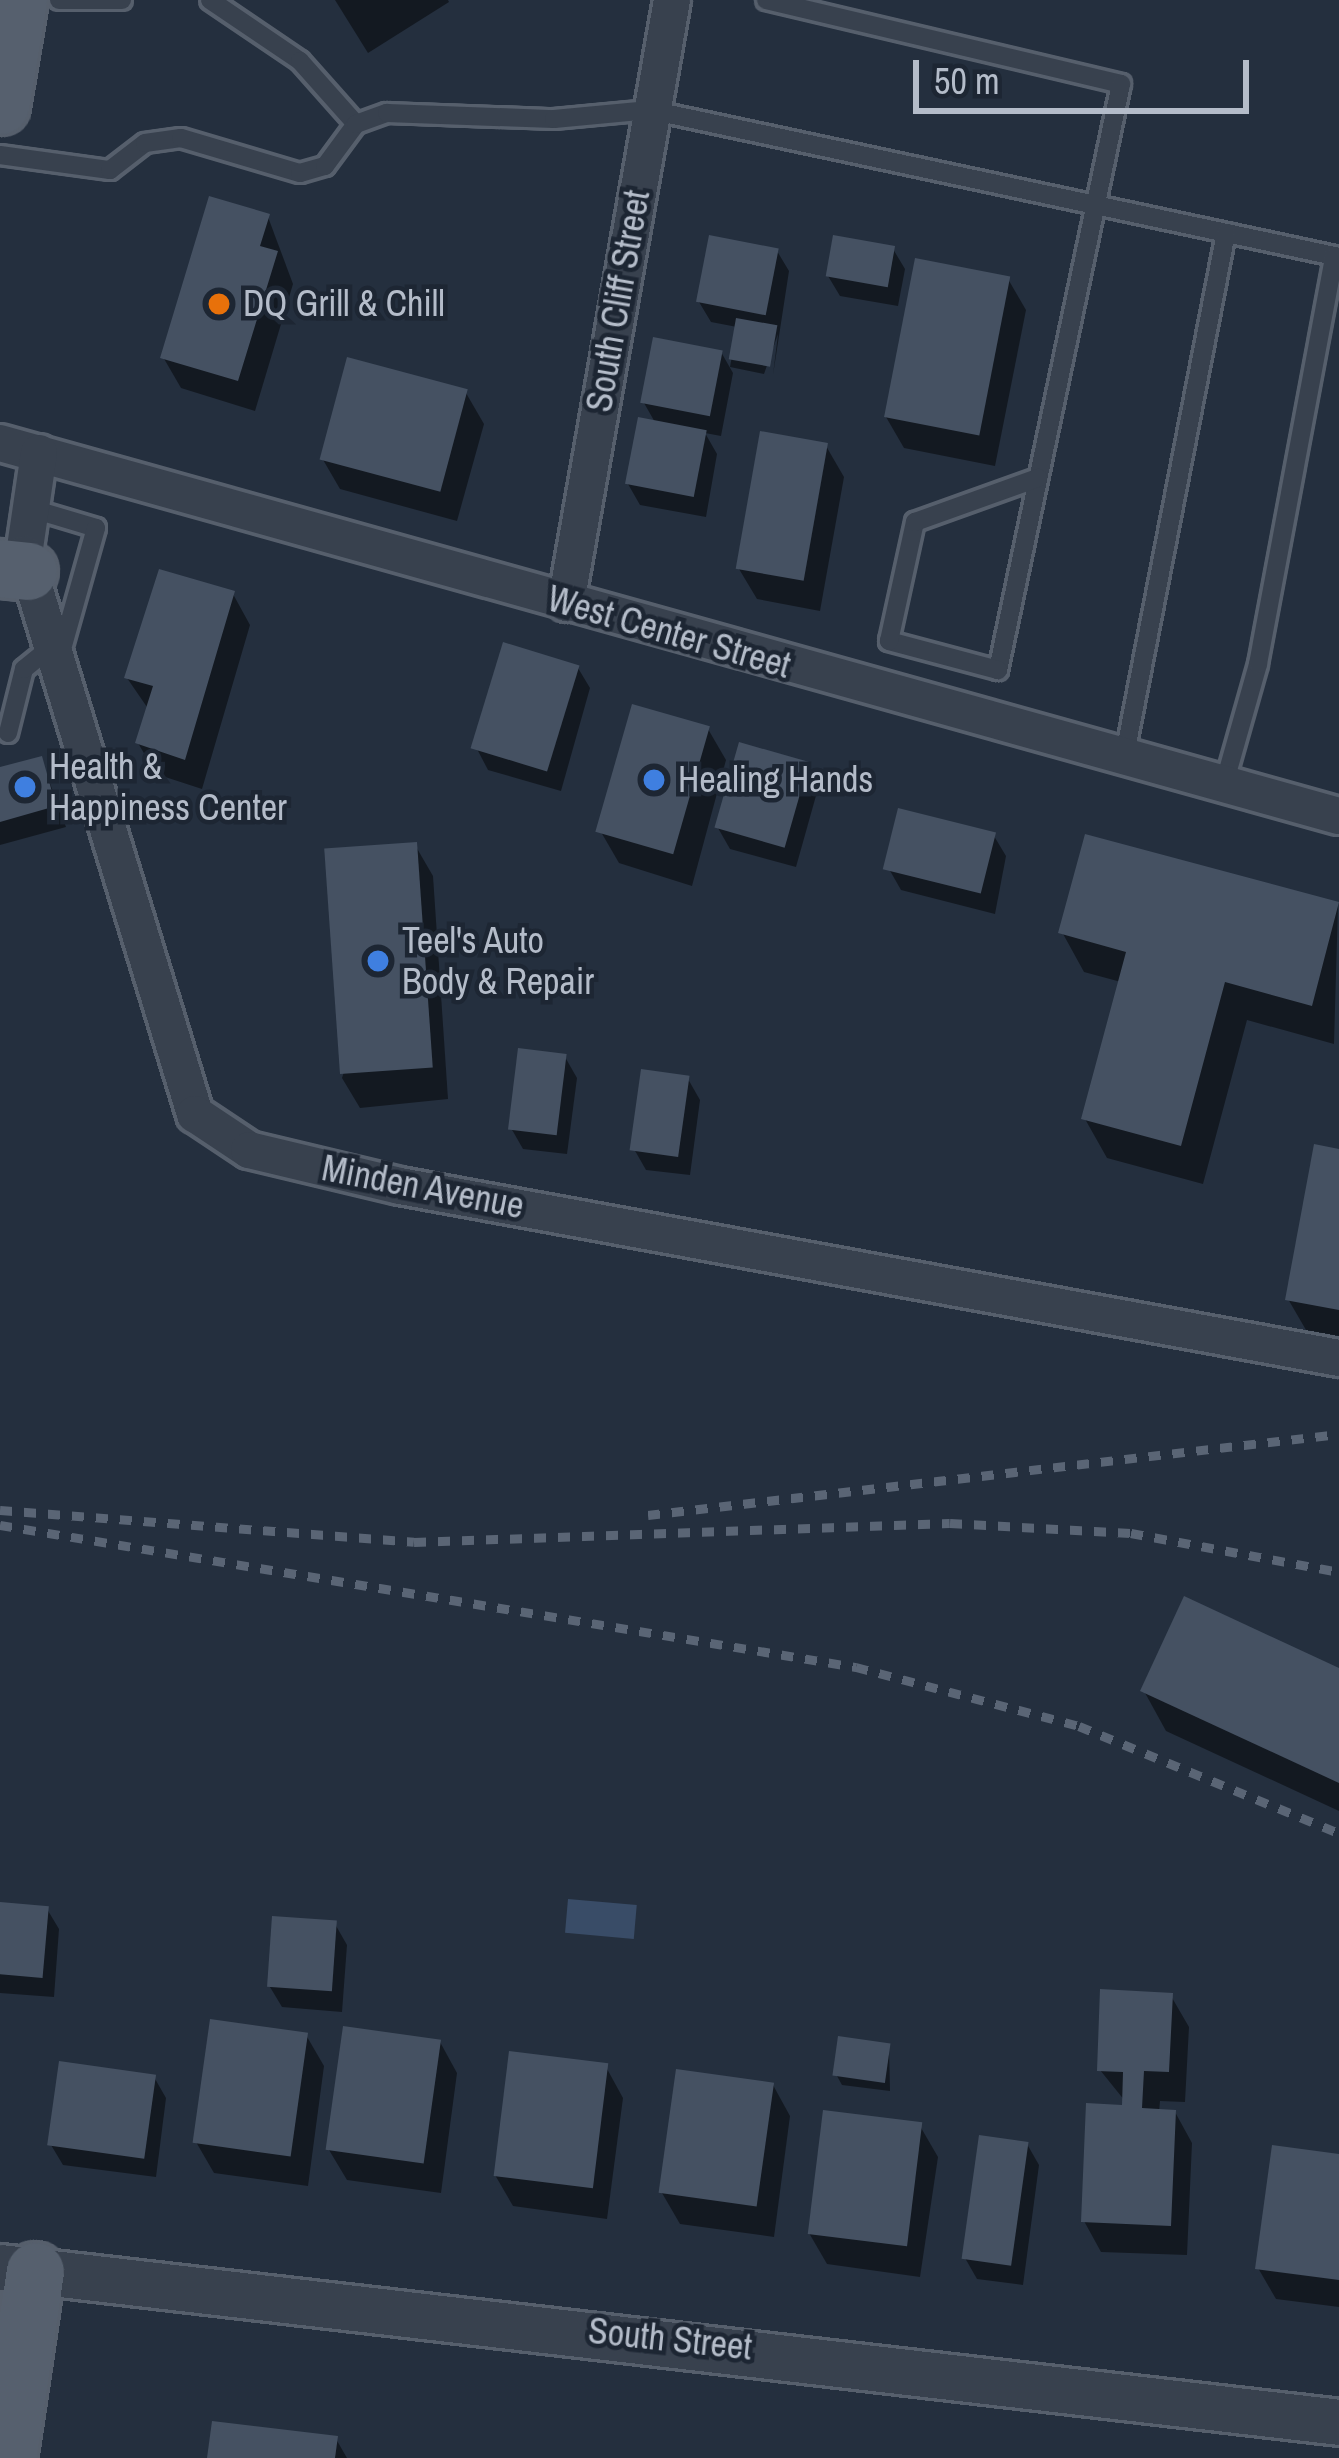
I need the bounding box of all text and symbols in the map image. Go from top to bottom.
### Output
scale bar [919,36,1255,110]
text: 50 m [934,57,1000,105]
street label: South Cliff Street [577,187,659,415]
place label: DQ Grill & Chill [243,282,445,326]
marker: DQ Grill & Chill [206,291,232,317]
street label: West Center Street [543,577,795,687]
place label: Health & Happiness Center [49,744,287,829]
place label: Healing Hands [678,758,873,802]
marker: Healing Hands [641,767,667,793]
marker: Health & Happiness Center [12,774,38,800]
place label: Teel's Auto Body & Repair [402,918,594,1003]
marker: Teel's Auto Body & Repair [365,948,391,974]
street label: Minden Avenue [318,1146,528,1228]
street label: South Street [586,2309,754,2369]

